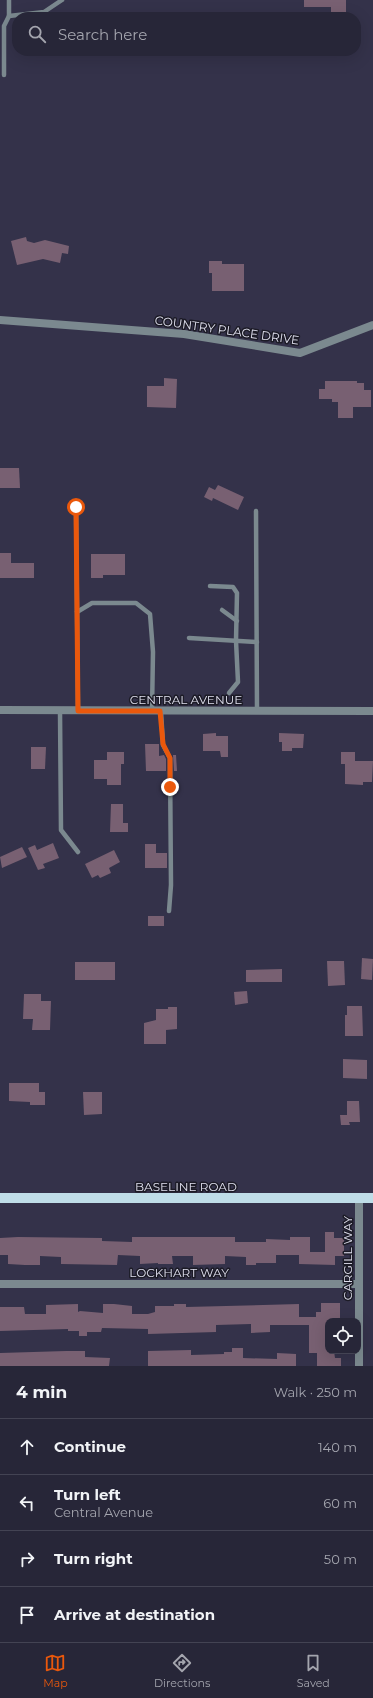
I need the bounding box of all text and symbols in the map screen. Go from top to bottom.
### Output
search box [12,12,361,56]
icon: search [26,23,48,45]
text: Search here [58,25,147,44]
street label: COUNTRY PLACE DRIVE [154,312,300,348]
route start [67,498,85,516]
street label: CENTRAL AVENUE [130,692,242,707]
route end [161,778,179,796]
street label: BASELINE ROAD [135,1179,237,1194]
street label: CARGILL WAY [340,1215,355,1300]
street label: LOCKHART WAY [129,1265,229,1280]
map controls [325,1318,361,1354]
button: locate [325,1318,361,1354]
text: 4 min [16,1382,67,1402]
text: Walk · 250 m [274,1384,357,1400]
icon: ahead [16,1436,38,1458]
text: Continue [54,1437,126,1456]
text: 140 m [318,1439,357,1455]
text: Turn left [54,1485,121,1504]
icon: left [16,1492,38,1514]
text: 60 m [323,1495,357,1511]
text: Central Avenue [54,1504,153,1520]
icon: right [16,1548,38,1570]
text: Turn right [54,1549,133,1568]
text: 50 m [324,1551,357,1567]
icon: arrive [16,1604,38,1626]
text: Arrive at destination [54,1605,215,1624]
tab: Map [43,1652,68,1690]
tab: Directions [154,1652,210,1690]
tab: Saved [297,1652,330,1690]

